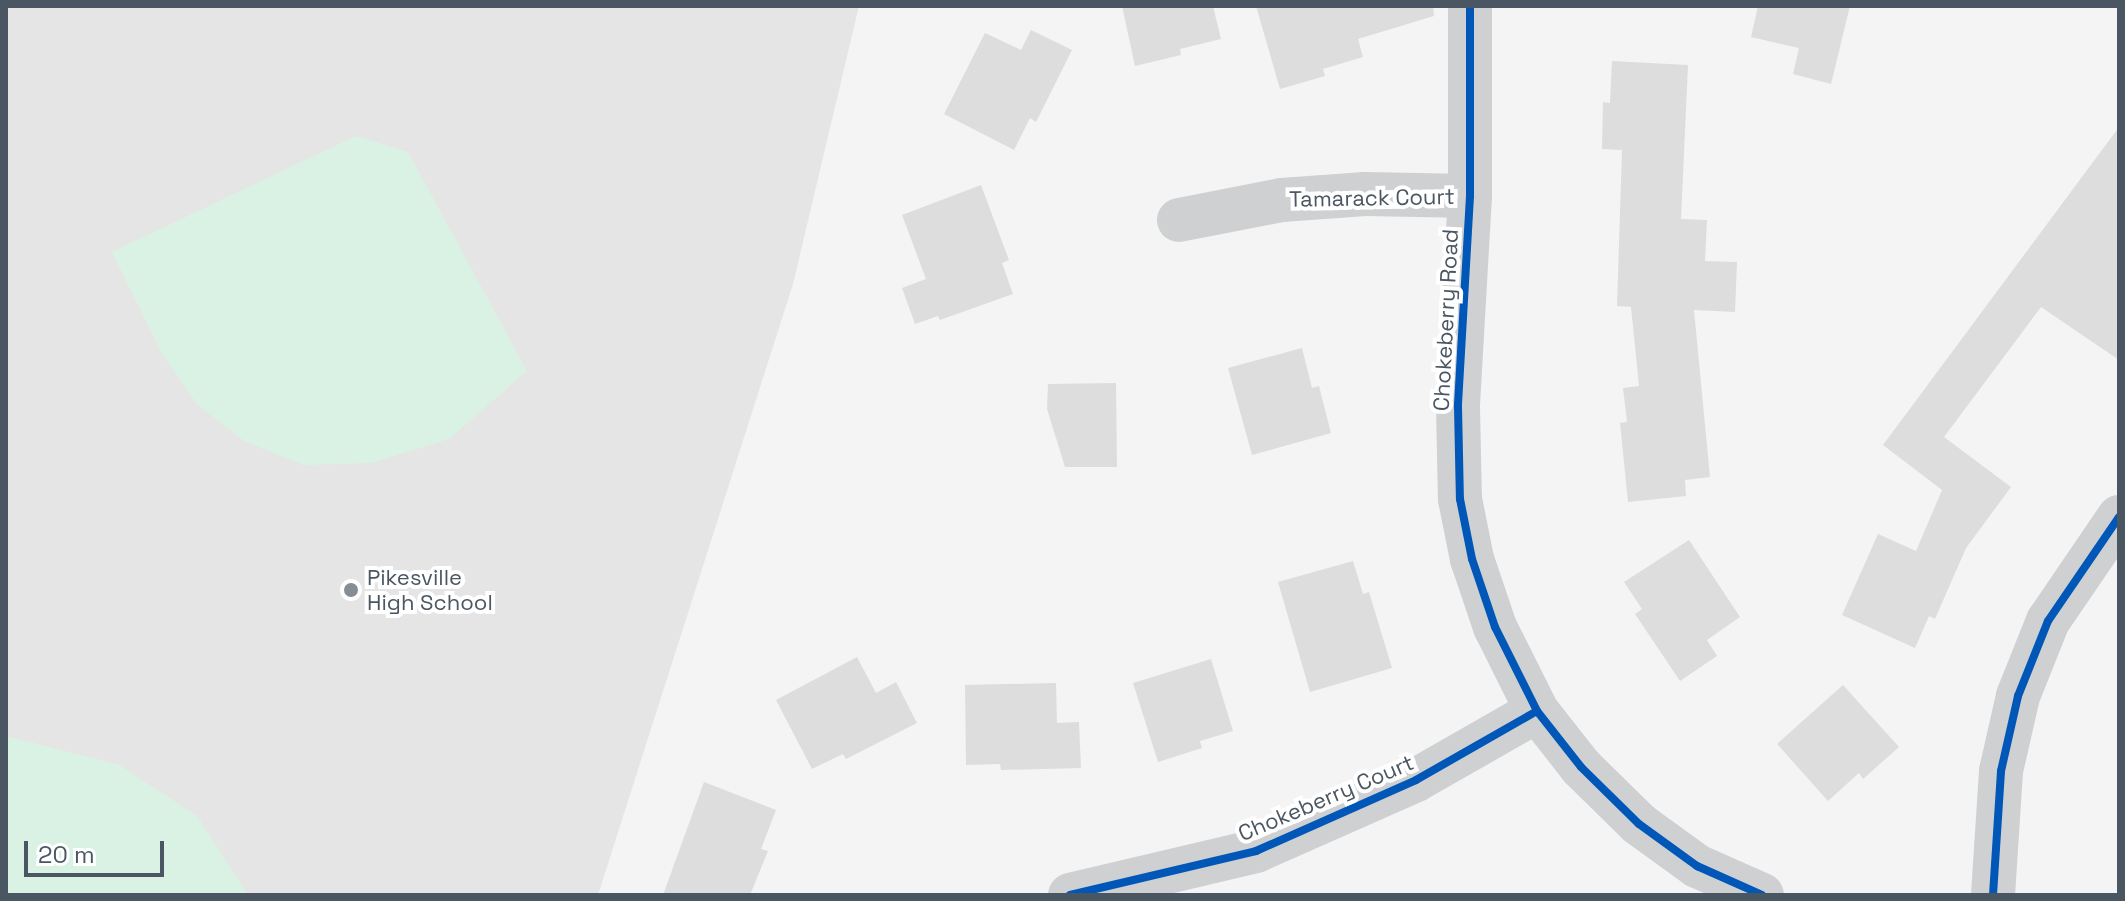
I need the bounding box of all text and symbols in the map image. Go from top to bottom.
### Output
street label: Tamarack Court [1289,183,1455,213]
street label: Chokeberry Road [1428,228,1464,412]
place label: Pikesville High School [367,564,493,616]
marker: Pikesville High School [342,581,360,599]
street label: Chokeberry Court [1234,749,1418,847]
scale bar [28,825,168,875]
text: 20 m [38,839,95,870]

